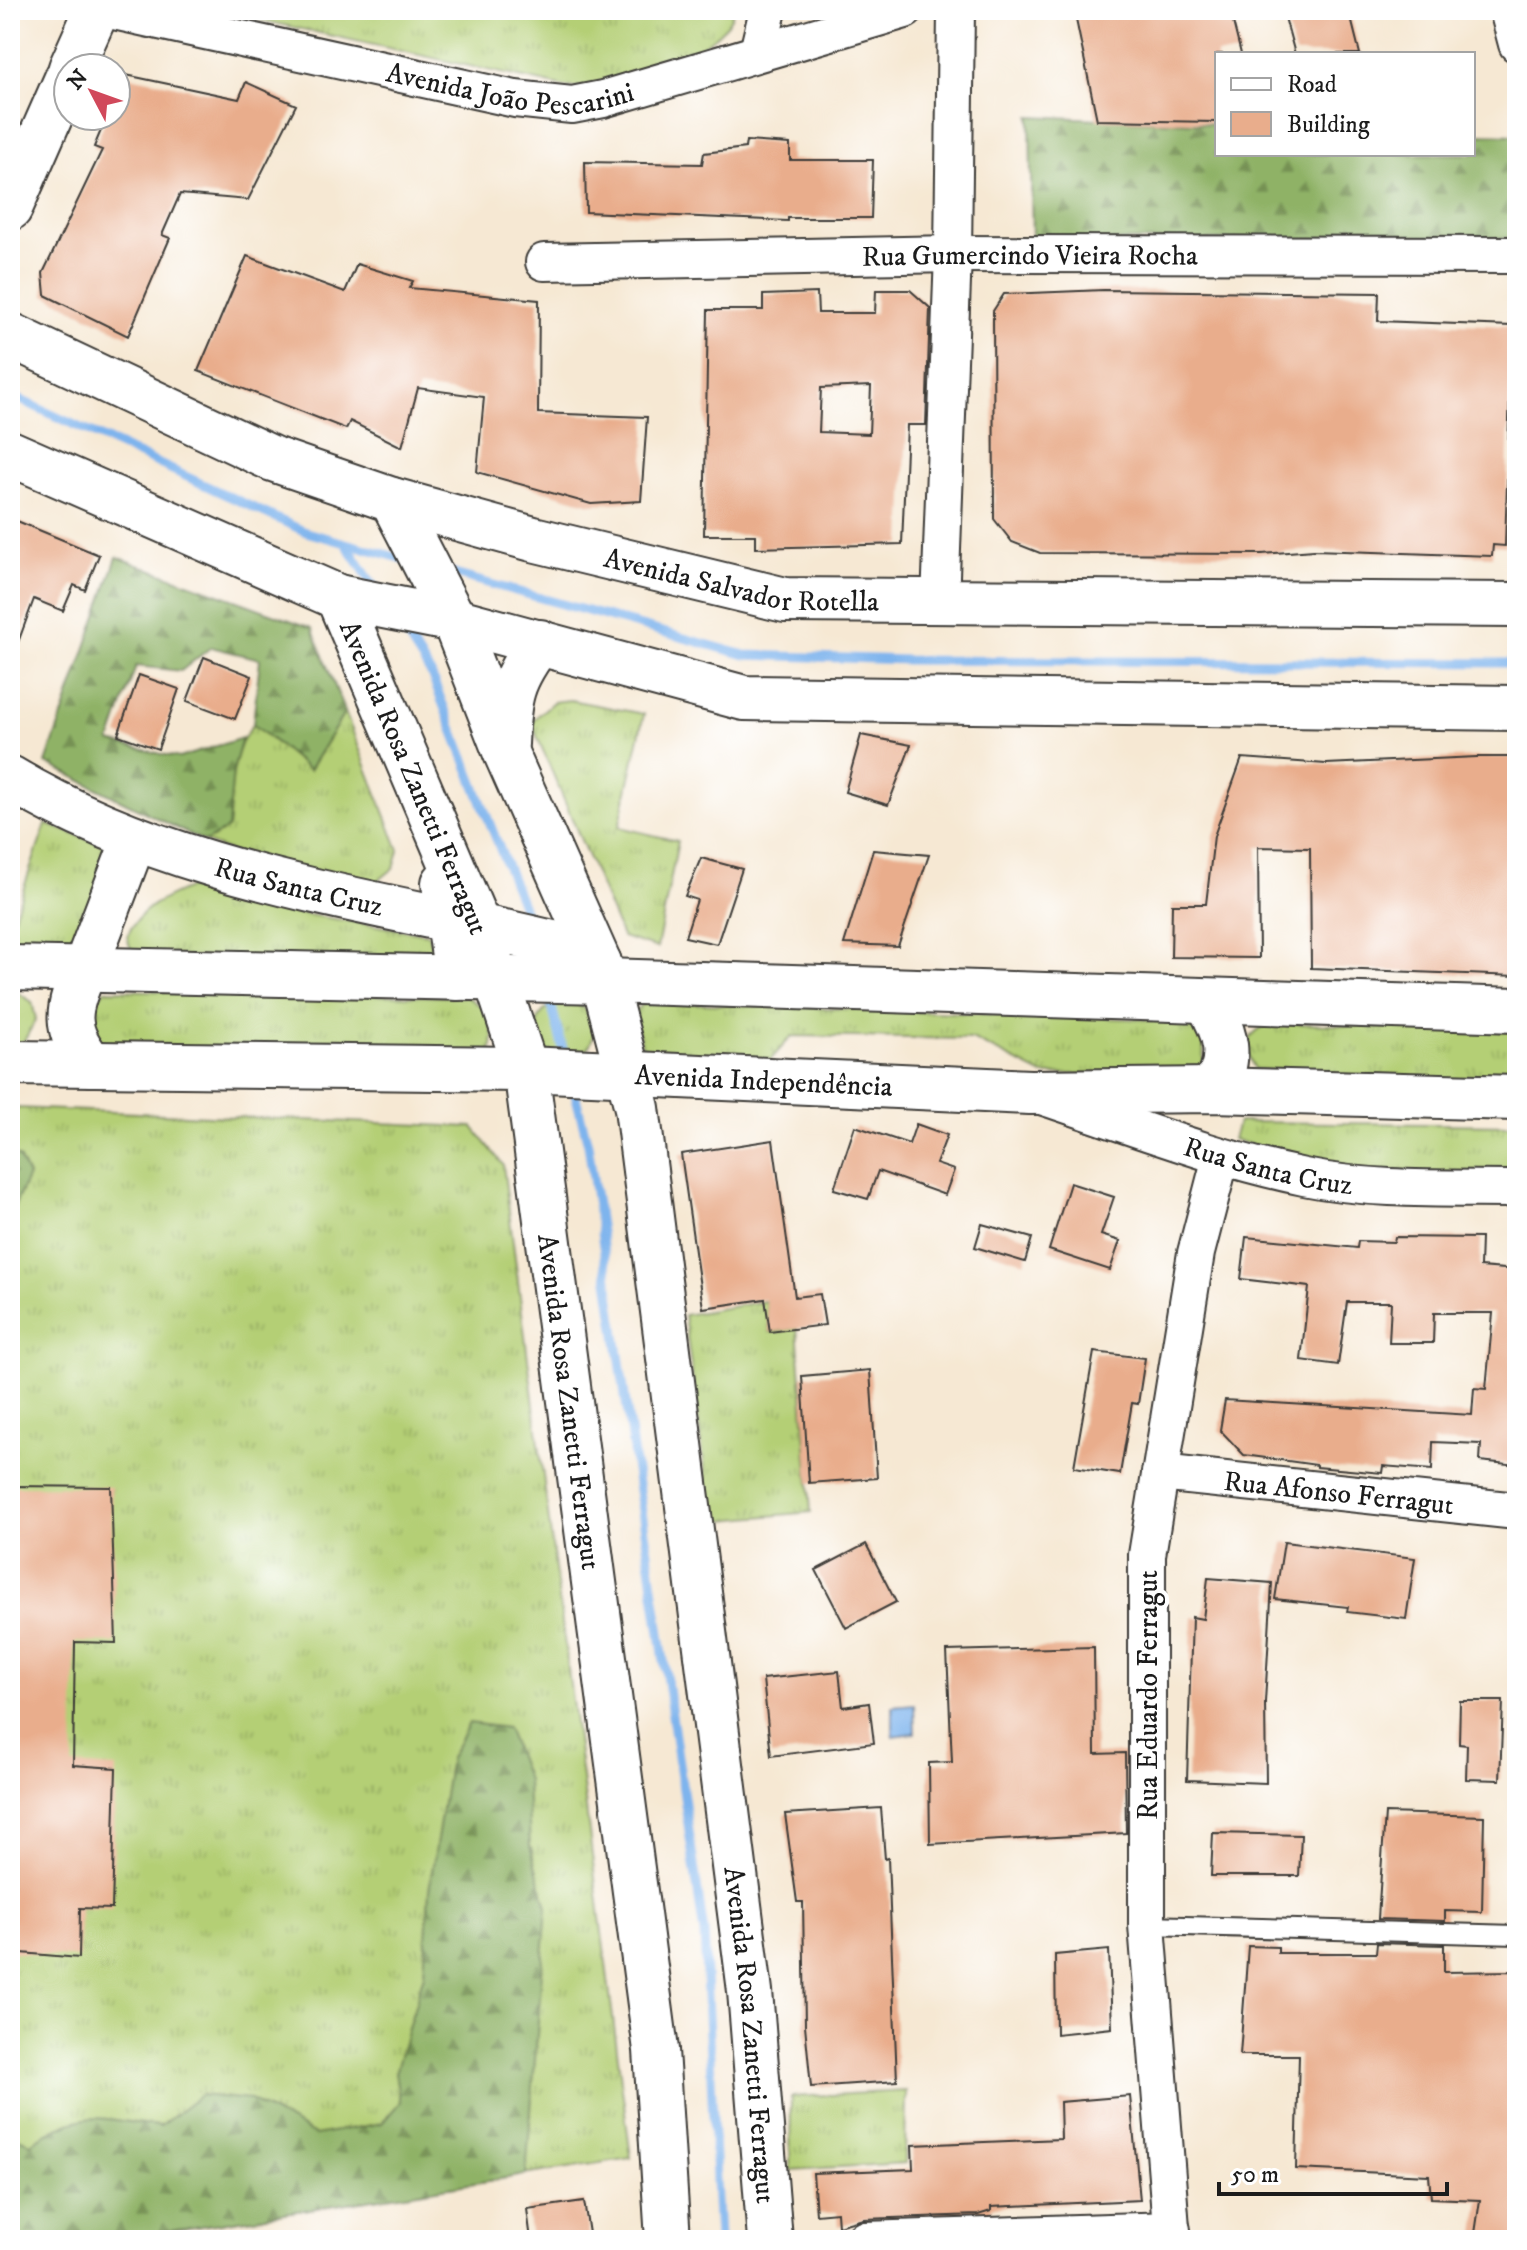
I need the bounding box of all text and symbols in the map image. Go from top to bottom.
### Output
north arrow [52,52,132,132]
legend [1215,52,1475,156]
street label: Avenida João Pescarini [383,55,638,124]
text: N [62,64,94,96]
text: Road [1287,70,1337,100]
text: Building [1287,110,1370,140]
street label: Rua Gumercindo Vieira Rocha [862,238,1198,275]
street label: Avenida Salvador Rotella [600,541,879,620]
street label: Avenida Rosa Zanetti Ferragut [331,615,496,939]
street label: Rua Santa Cruz [210,850,386,925]
street label: Avenida Independência [634,1058,893,1105]
street label: Rua Santa Cruz [1179,1129,1354,1203]
street label: Avenida Rosa Zanetti Ferragut [529,1232,608,1572]
street label: Rua Afonso Ferragut [1222,1464,1456,1523]
street label: Rua Eduardo Ferragut [1131,1570,1166,1820]
street label: Avenida Rosa Zanetti Ferragut [715,1864,783,2205]
scale bar [1219,2146,1447,2196]
text: 50 m [1231,2160,1279,2190]

